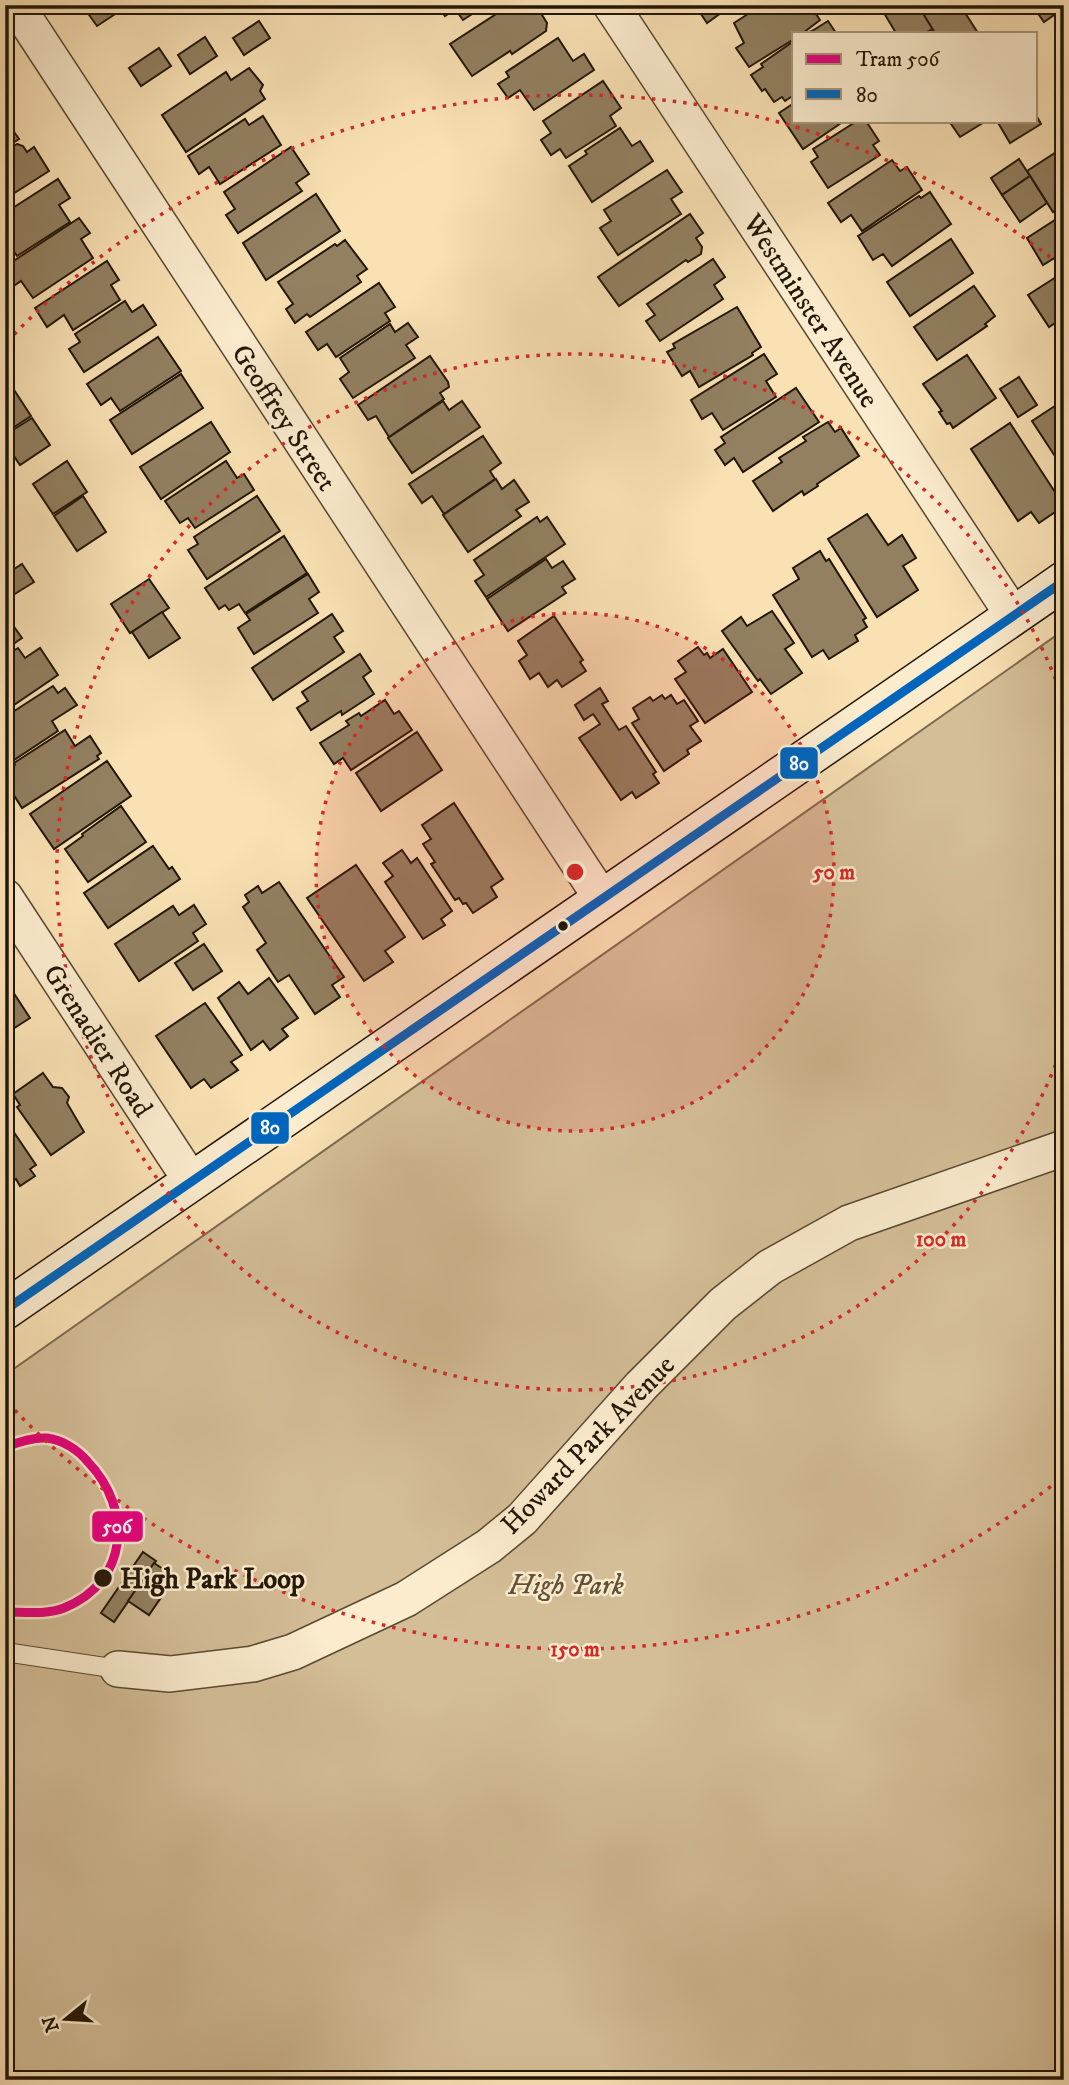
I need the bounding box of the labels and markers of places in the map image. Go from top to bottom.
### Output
centre of rings [563,860,587,884]
unlabelled marker [556,919,570,933]
place label: High Park Loop [120,1562,305,1597]
marker: High Park Loop [92,1567,114,1589]

